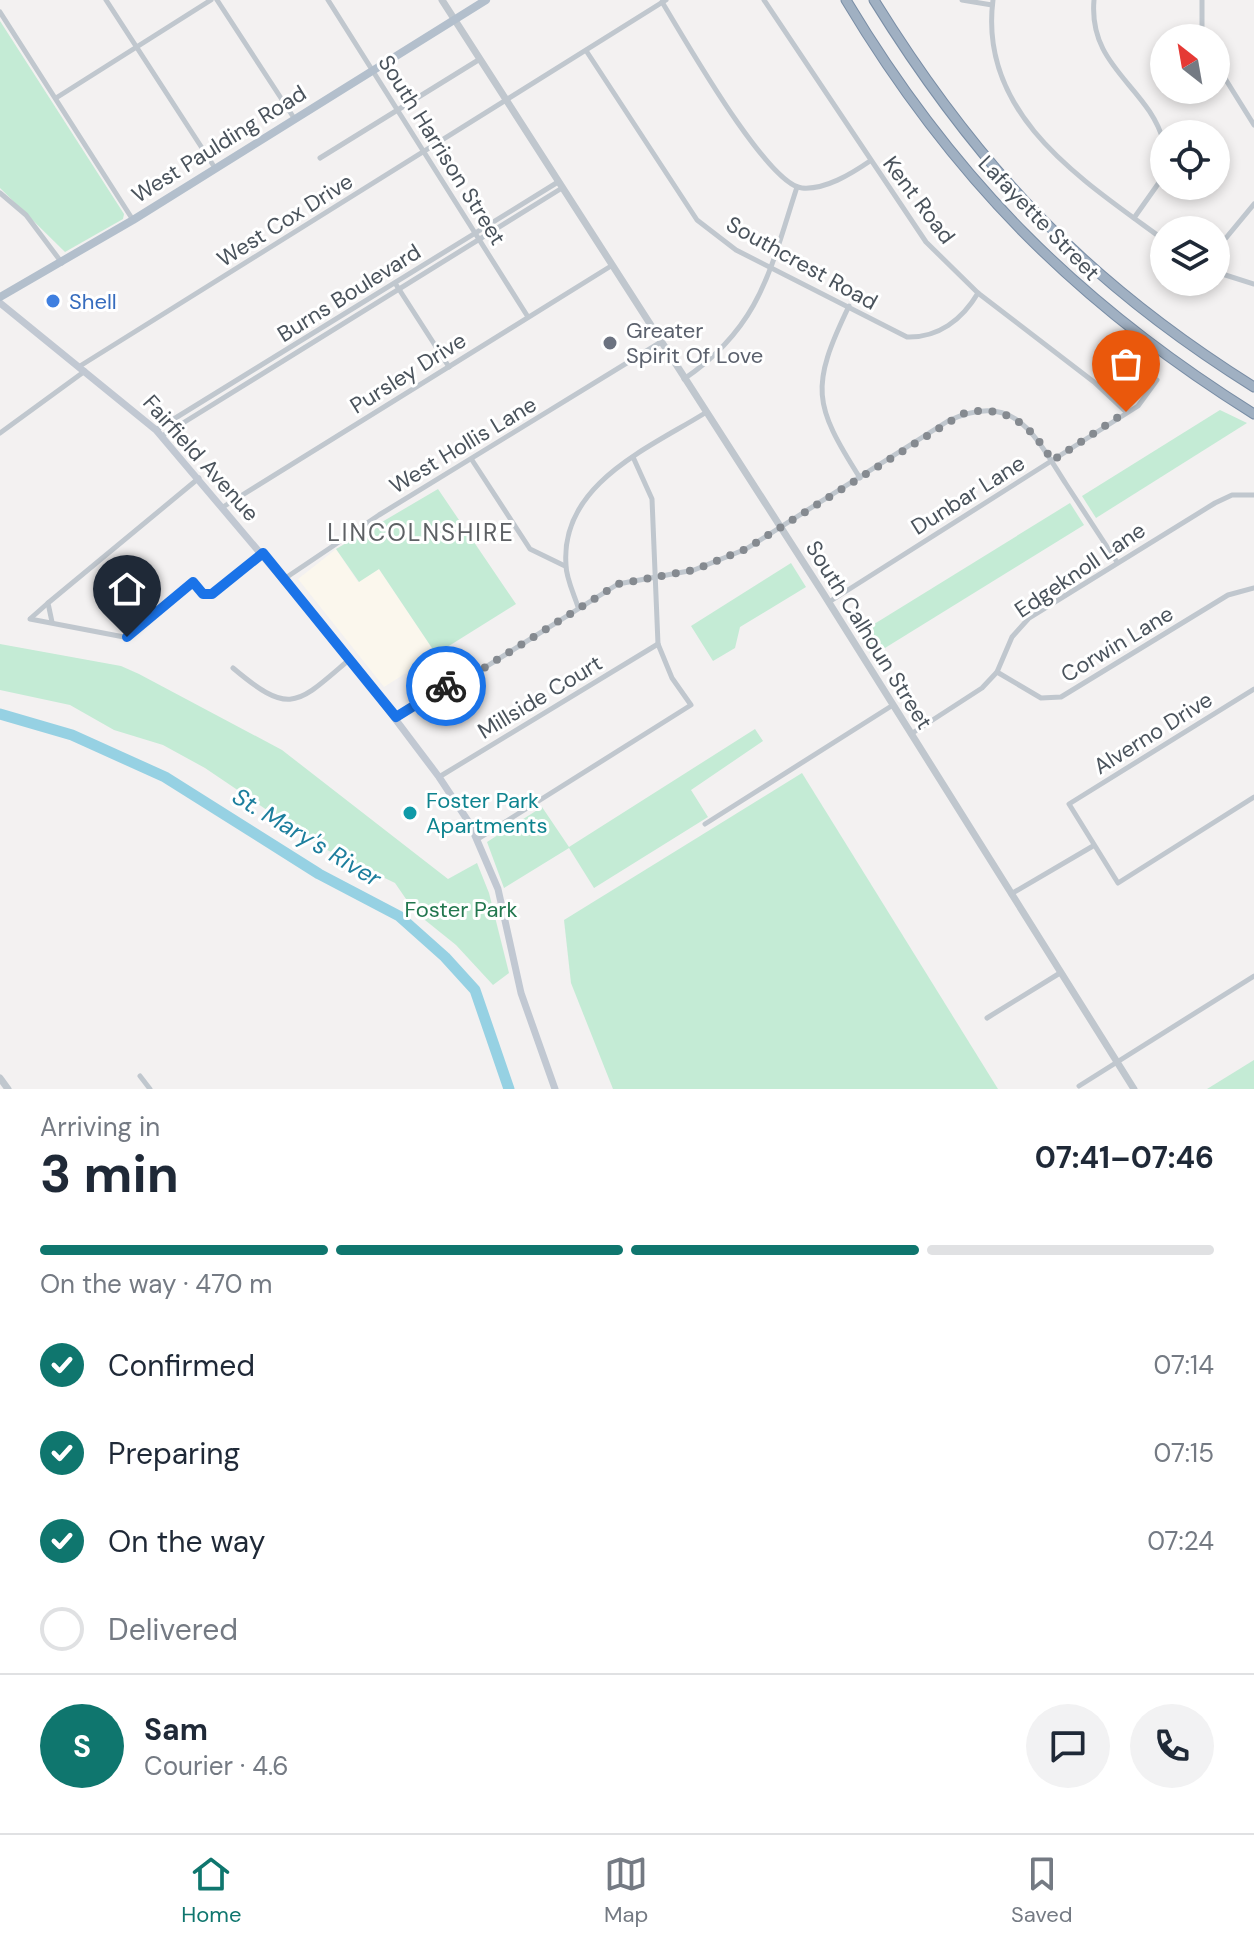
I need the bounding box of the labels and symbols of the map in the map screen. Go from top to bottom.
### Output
north arrow [1150,24,1230,104]
street label: South Harrison Street [372,49,512,251]
street label: West Paulding Road [126,79,312,209]
street label: Lafayette Street [972,149,1106,287]
street label: Kent Road [876,150,962,250]
street label: West Cox Drive [212,167,358,273]
street label: Southcrest Road [721,209,883,317]
street label: Burns Boulevard [272,237,426,349]
place label: Shell [69,287,117,316]
marker: Shell [44,292,62,310]
place label: Greater Spirit Of Love [626,316,763,370]
street label: Pursley Drive [344,326,472,420]
pin [1092,330,1160,412]
marker: Greater Spirit Of Love [601,334,619,352]
street label: Fairfield Avenue [136,389,266,527]
street label: West Hollis Lane [384,390,542,500]
street label: Dunbar Lane [906,449,1030,541]
street label: Edgeknoll Lane [1009,516,1151,624]
district label: LINCOLNSHIRE [327,517,515,548]
street label: South Calhoun Street [799,535,939,735]
pin [93,555,161,637]
street label: Corwin Lane [1055,599,1179,689]
courier [406,646,486,726]
street label: Millside Court [472,648,608,746]
street label: Alverno Drive [1088,685,1218,781]
water label: St. Mary's River [227,780,388,894]
place label: Foster Park Apartments [426,786,548,840]
marker: Foster Park Apartments [401,804,419,822]
park label: Foster Park [404,895,518,924]

